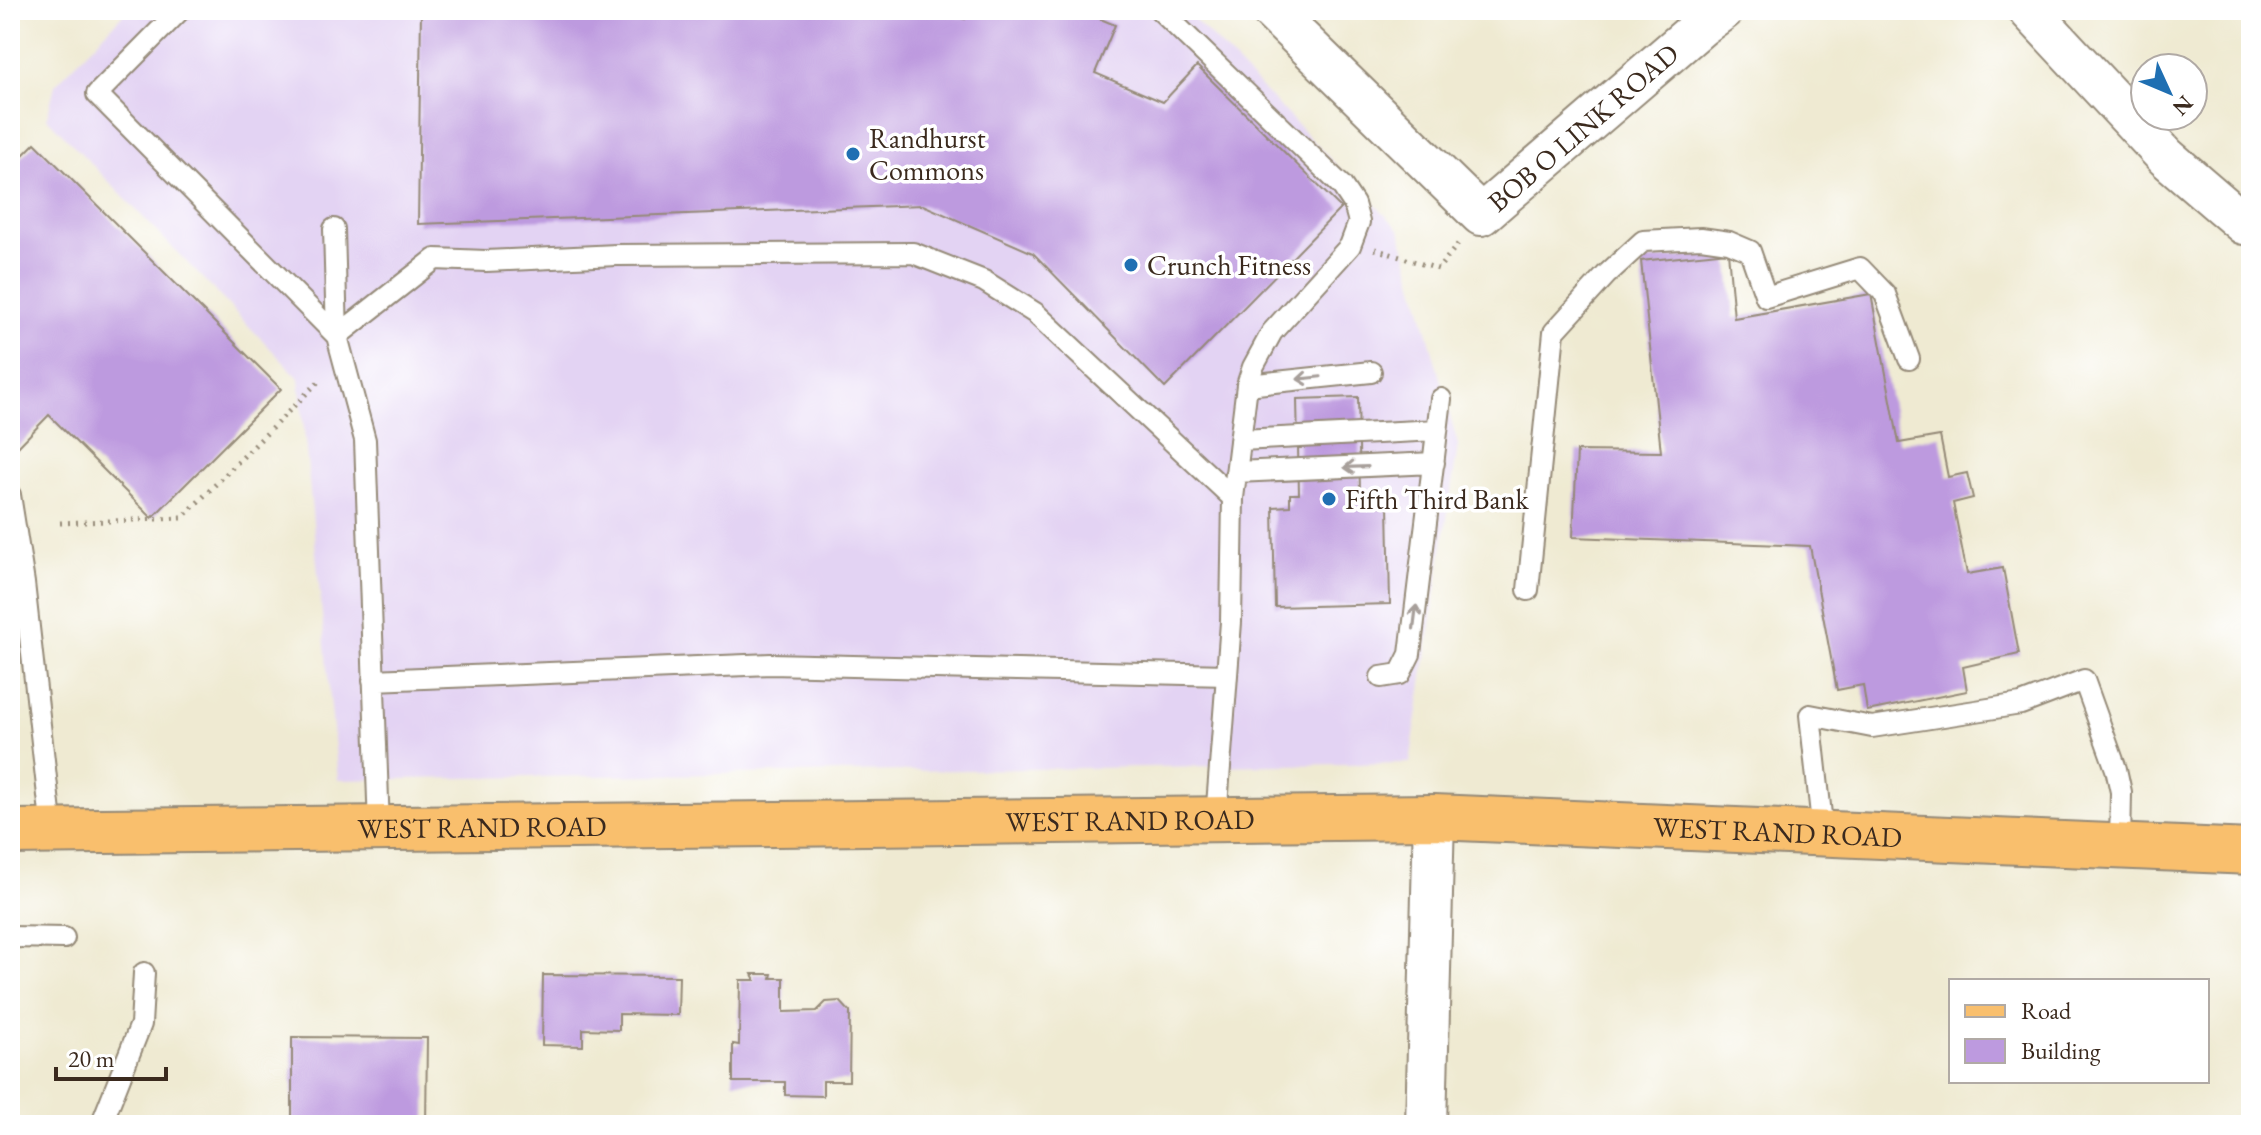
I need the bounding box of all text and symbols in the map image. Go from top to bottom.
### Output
street label: BOB O LINK ROAD [1480,35,1686,219]
north arrow [2129,52,2209,132]
text: N [2166,89,2200,122]
place label: Randhurst Commons [869,120,986,188]
marker: Randhurst Commons [844,145,862,163]
place label: Crunch Fitness [1147,247,1311,283]
marker: Crunch Fitness [1122,256,1140,274]
one-way arrow [1296,371,1323,386]
one-way arrow [1343,459,1370,474]
place label: Fifth Third Bank [1345,481,1529,517]
marker: Fifth Third Bank [1320,490,1338,508]
one-way arrow [1408,605,1423,631]
street label: WEST RAND ROAD [1005,801,1255,840]
street label: WEST RAND ROAD [357,808,607,846]
street label: WEST RAND ROAD [1652,808,1903,855]
legend [1949,979,2209,1083]
text: Road [2021,995,2072,1026]
scale bar [56,1031,166,1081]
text: Building [2021,1035,2101,1066]
text: 20 m [68,1043,115,1074]

